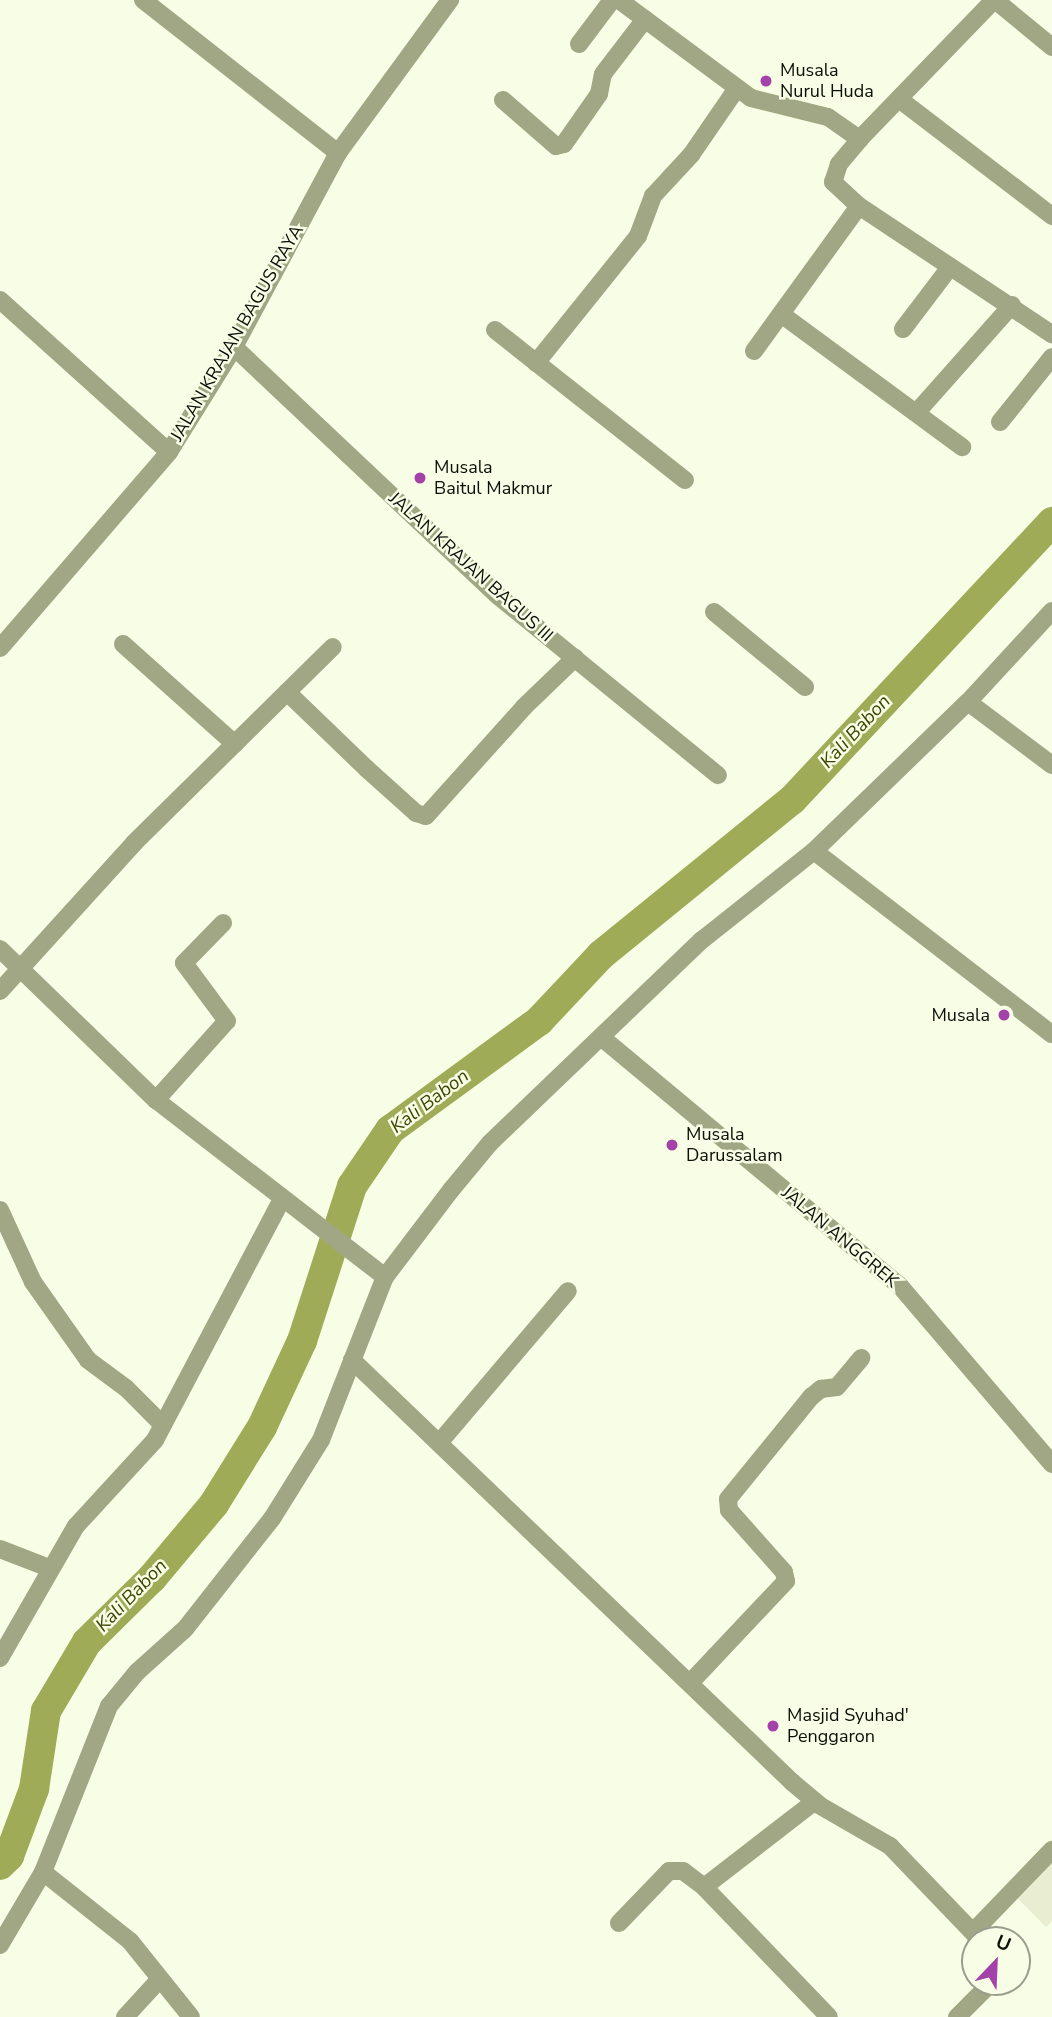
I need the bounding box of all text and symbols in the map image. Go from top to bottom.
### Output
place label: Musala Nurul Huda [780,60,874,102]
marker: Musala Nurul Huda [758,73,774,89]
street label: JALAN KRAJAN BAGUS RAYA [166,221,308,445]
place label: Musala Baitul Makmur [434,457,552,500]
marker: Musala Baitul Makmur [412,470,428,486]
street label: JALAN KRAJAN BAGUS III [384,488,558,646]
water label: Kali Babon [816,691,896,773]
place label: Musala [931,1004,990,1026]
marker: Musala [996,1007,1012,1023]
water label: Kali Babon [386,1065,474,1139]
place label: Musala Darussalam [686,1124,783,1166]
marker: Musala Darussalam [664,1137,680,1153]
street label: JALAN ANGGREK [777,1182,903,1292]
water label: Kali Babon [92,1555,172,1637]
place label: Masjid Syuhad' Penggaron [787,1705,909,1748]
marker: Masjid Syuhad' Penggaron [765,1718,781,1734]
north arrow [961,1926,1031,1996]
text: U [992,1929,1015,1958]

